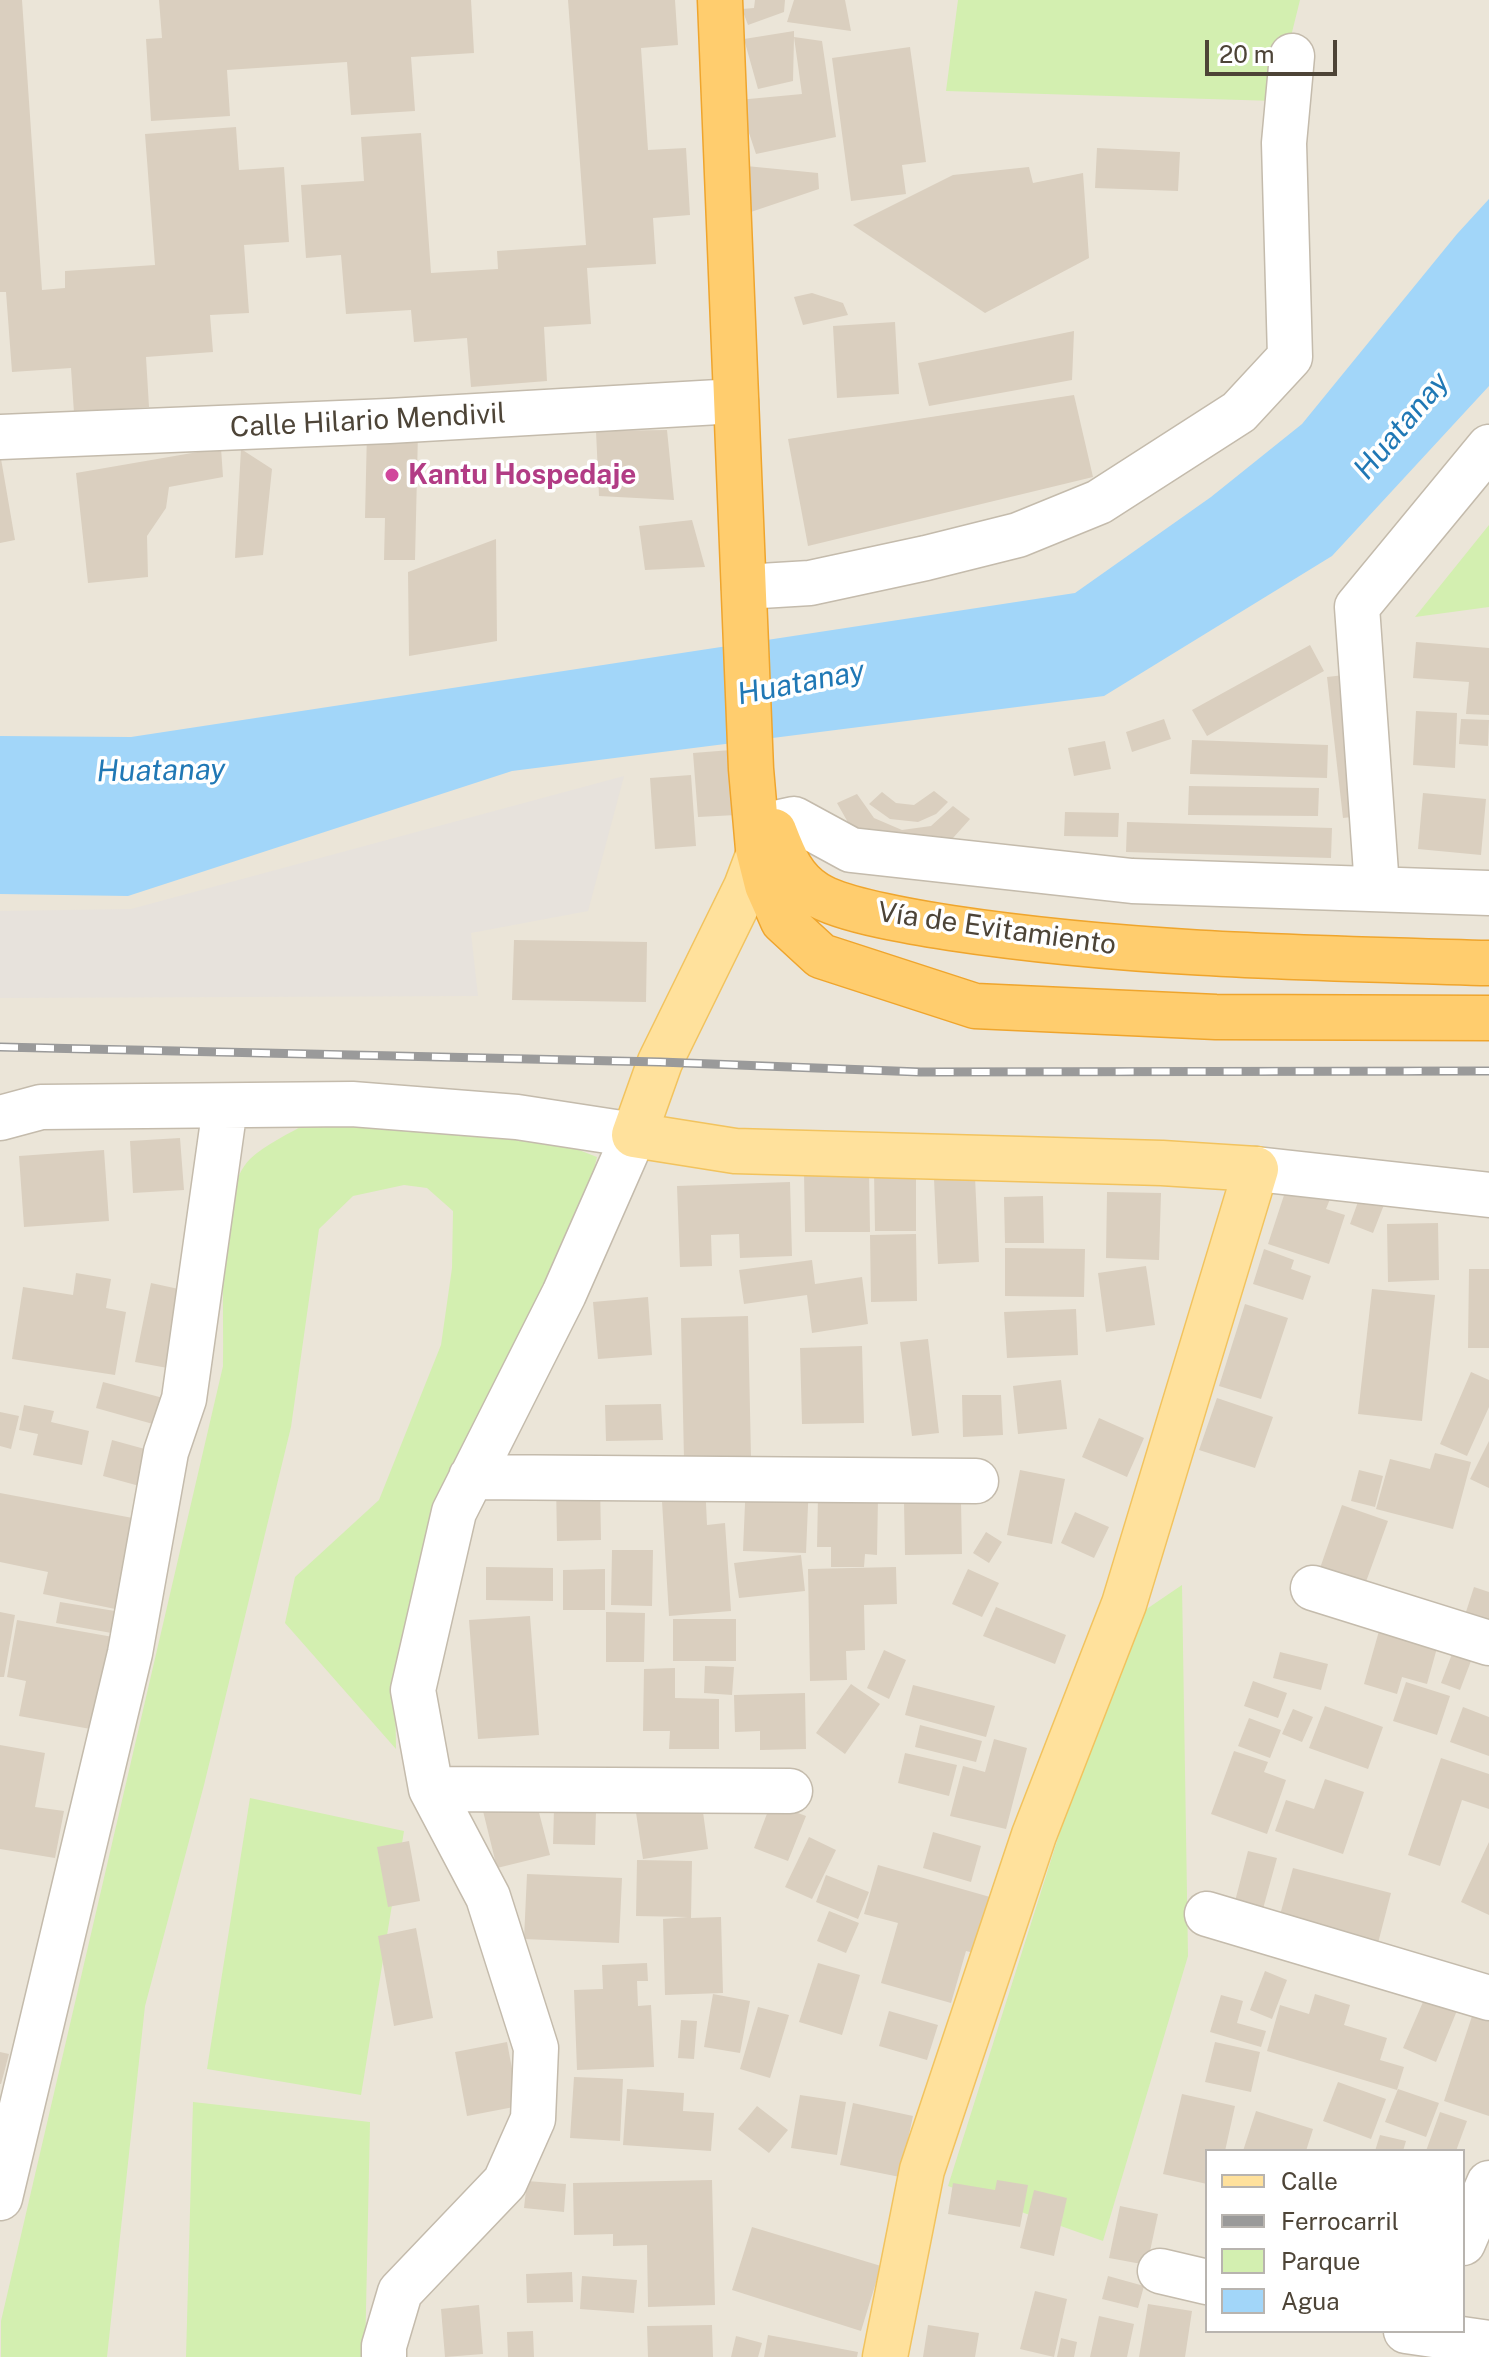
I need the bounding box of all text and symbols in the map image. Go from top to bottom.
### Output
scale bar [1209,24,1341,74]
text: 20 m [1219,40,1275,68]
water label: Huatanay [1347,365,1457,487]
street label: Calle Hilario Mendivil [229,397,507,445]
place label: Kantu Hospedaje [408,458,636,492]
marker: Kantu Hospedaje [383,466,401,484]
water label: Huatanay [734,653,868,713]
water label: Huatanay [96,752,226,790]
street label: Vía de Evitamiento [876,896,1118,962]
legend [1205,2149,1465,2333]
text: Calle [1281,2167,1338,2195]
text: Ferrocarril [1281,2207,1399,2235]
text: Parque [1281,2247,1360,2275]
text: Agua [1281,2287,1339,2315]

